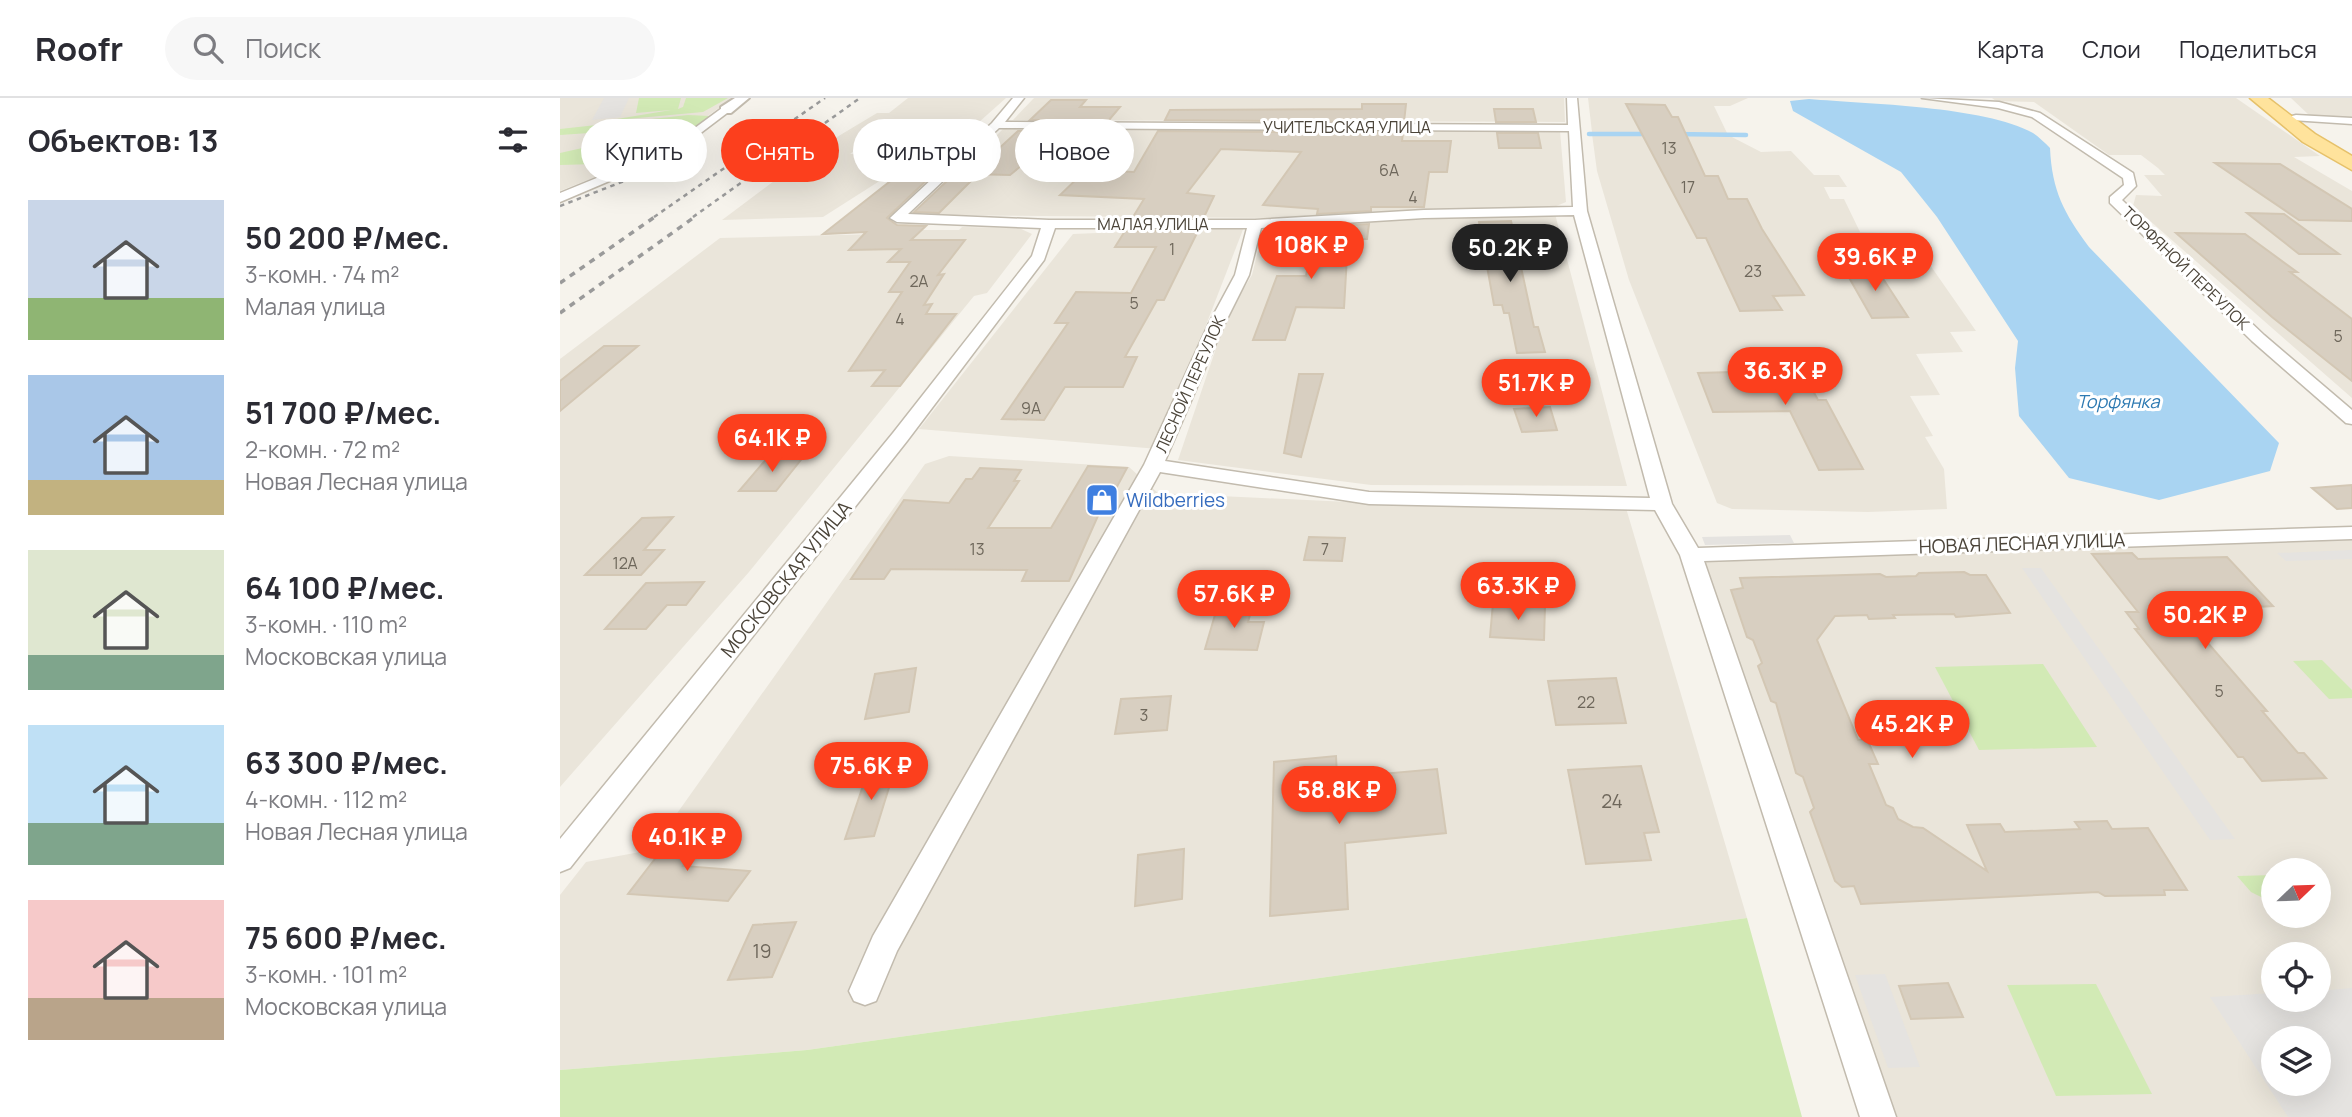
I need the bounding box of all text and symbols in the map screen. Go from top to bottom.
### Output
search box [165,17,655,80]
text: Roofr [35,26,123,71]
icon: search [189,29,227,67]
text: Поиск [245,30,321,66]
text: Карта [1977,32,2044,65]
text: Слои [2082,32,2141,65]
text: Поделиться [2179,32,2317,65]
street label: УЧИТЕЛЬСКАЯ УЛИЦА [1263,116,1431,138]
chip: Купить [581,119,707,182]
chip: Снять [721,119,839,182]
chip: Фильтры [853,119,1001,182]
chip: Новое [1015,119,1134,182]
text: Объектов: 13 [28,120,218,161]
icon: filters [494,121,532,159]
house number: 13 [1661,137,1677,159]
house number: 6А [1379,159,1399,181]
house number: 17 [1681,176,1695,198]
house number: 4 [1408,186,1418,208]
street label: ТОРФЯНОЙ ПЕРЕУЛОК [2118,201,2255,335]
street label: МАЛАЯ УЛИЦА [1097,213,1209,235]
text: 50 200 ₽/мес. [245,217,450,258]
pin: 108K ₽ [1254,222,1368,281]
pin: 50.2K ₽ [1445,225,1575,284]
icon: home [84,228,168,312]
text: 108K ₽ [1274,228,1348,260]
text: 50.2K ₽ [1468,231,1552,263]
pin: 39.6K ₽ [1810,234,1940,293]
house number: 1 [1169,238,1175,260]
text: 39.6K ₽ [1833,240,1917,272]
text: 3-комн. · 74 m² [245,258,399,290]
house number: 23 [1744,260,1762,282]
house number: 2А [910,270,928,292]
text: Малая улица [245,290,385,322]
house number: 5 [1129,292,1139,314]
house number: 4 [895,308,905,330]
street label: ЛЕСНОЙ ПЕРЕУЛОК [1150,311,1230,456]
house number: 5 [2333,325,2343,347]
pin: 36.3K ₽ [1720,348,1850,407]
text: 36.3K ₽ [1744,354,1826,386]
pin: 51.7K ₽ [1471,360,1601,419]
text: 51.7K ₽ [1498,366,1574,398]
water label: Торфянка [2076,389,2161,413]
text: 51 700 ₽/мес. [245,392,441,433]
house number: 9А [1021,397,1041,419]
icon: home [84,403,168,487]
pin: 64.1K ₽ [707,414,837,474]
text: 64.1K ₽ [734,421,810,453]
text: 2-комн. · 72 m² [245,433,400,465]
text: Новая Лесная улица [245,465,468,497]
shop icon: Wildberries [1083,481,1121,519]
place label: Wildberries [1126,487,1225,513]
street label: МОСКОВСКАЯ УЛИЦА [715,495,857,663]
street label: НОВАЯ ЛЕСНАЯ УЛИЦА [1918,526,2126,560]
house number: 13 [969,538,985,560]
house number: 7 [1321,538,1329,560]
house number: 12А [612,552,638,574]
pin: 63.3K ₽ [1453,562,1583,622]
text: 64 100 ₽/мес. [245,567,445,608]
text: 63.3K ₽ [1477,569,1559,601]
pin: 57.6K ₽ [1169,570,1299,630]
text: 57.6K ₽ [1193,577,1275,609]
icon: home [84,578,168,662]
pin: 50.2K ₽ [2140,592,2270,651]
text: 50.2K ₽ [2163,598,2247,630]
text: 3-комн. · 110 m² [245,608,407,640]
text: Московская улица [245,640,447,672]
house number: 5 [2214,680,2224,702]
house number: 22 [1577,691,1595,713]
pin: 45.2K ₽ [1847,700,1977,760]
house number: 3 [1140,704,1148,726]
text: 45.2K ₽ [1871,707,1953,739]
text: 63 300 ₽/мес. [245,742,448,783]
pin: 75.6K ₽ [806,742,936,802]
text: 75.6K ₽ [830,749,912,781]
icon: home [84,753,168,837]
pin: 58.8K ₽ [1274,766,1404,826]
text: 58.8K ₽ [1297,773,1381,805]
text: 4-комн. · 112 m² [245,783,407,815]
house number: 24 [1601,788,1623,814]
pin: 40.1K ₽ [622,814,752,873]
text: Новая Лесная улица [245,815,468,847]
text: 40.1K ₽ [648,820,726,852]
north arrow [2261,858,2331,928]
map controls [2261,858,2331,1096]
text: 75 600 ₽/мес. [245,917,447,958]
icon: home [84,928,168,1012]
house number: 19 [752,938,772,964]
button: locate [2261,942,2331,1012]
text: 3-комн. · 101 m² [245,958,407,990]
text: Московская улица [245,990,447,1022]
button: layers [2261,1026,2331,1096]

